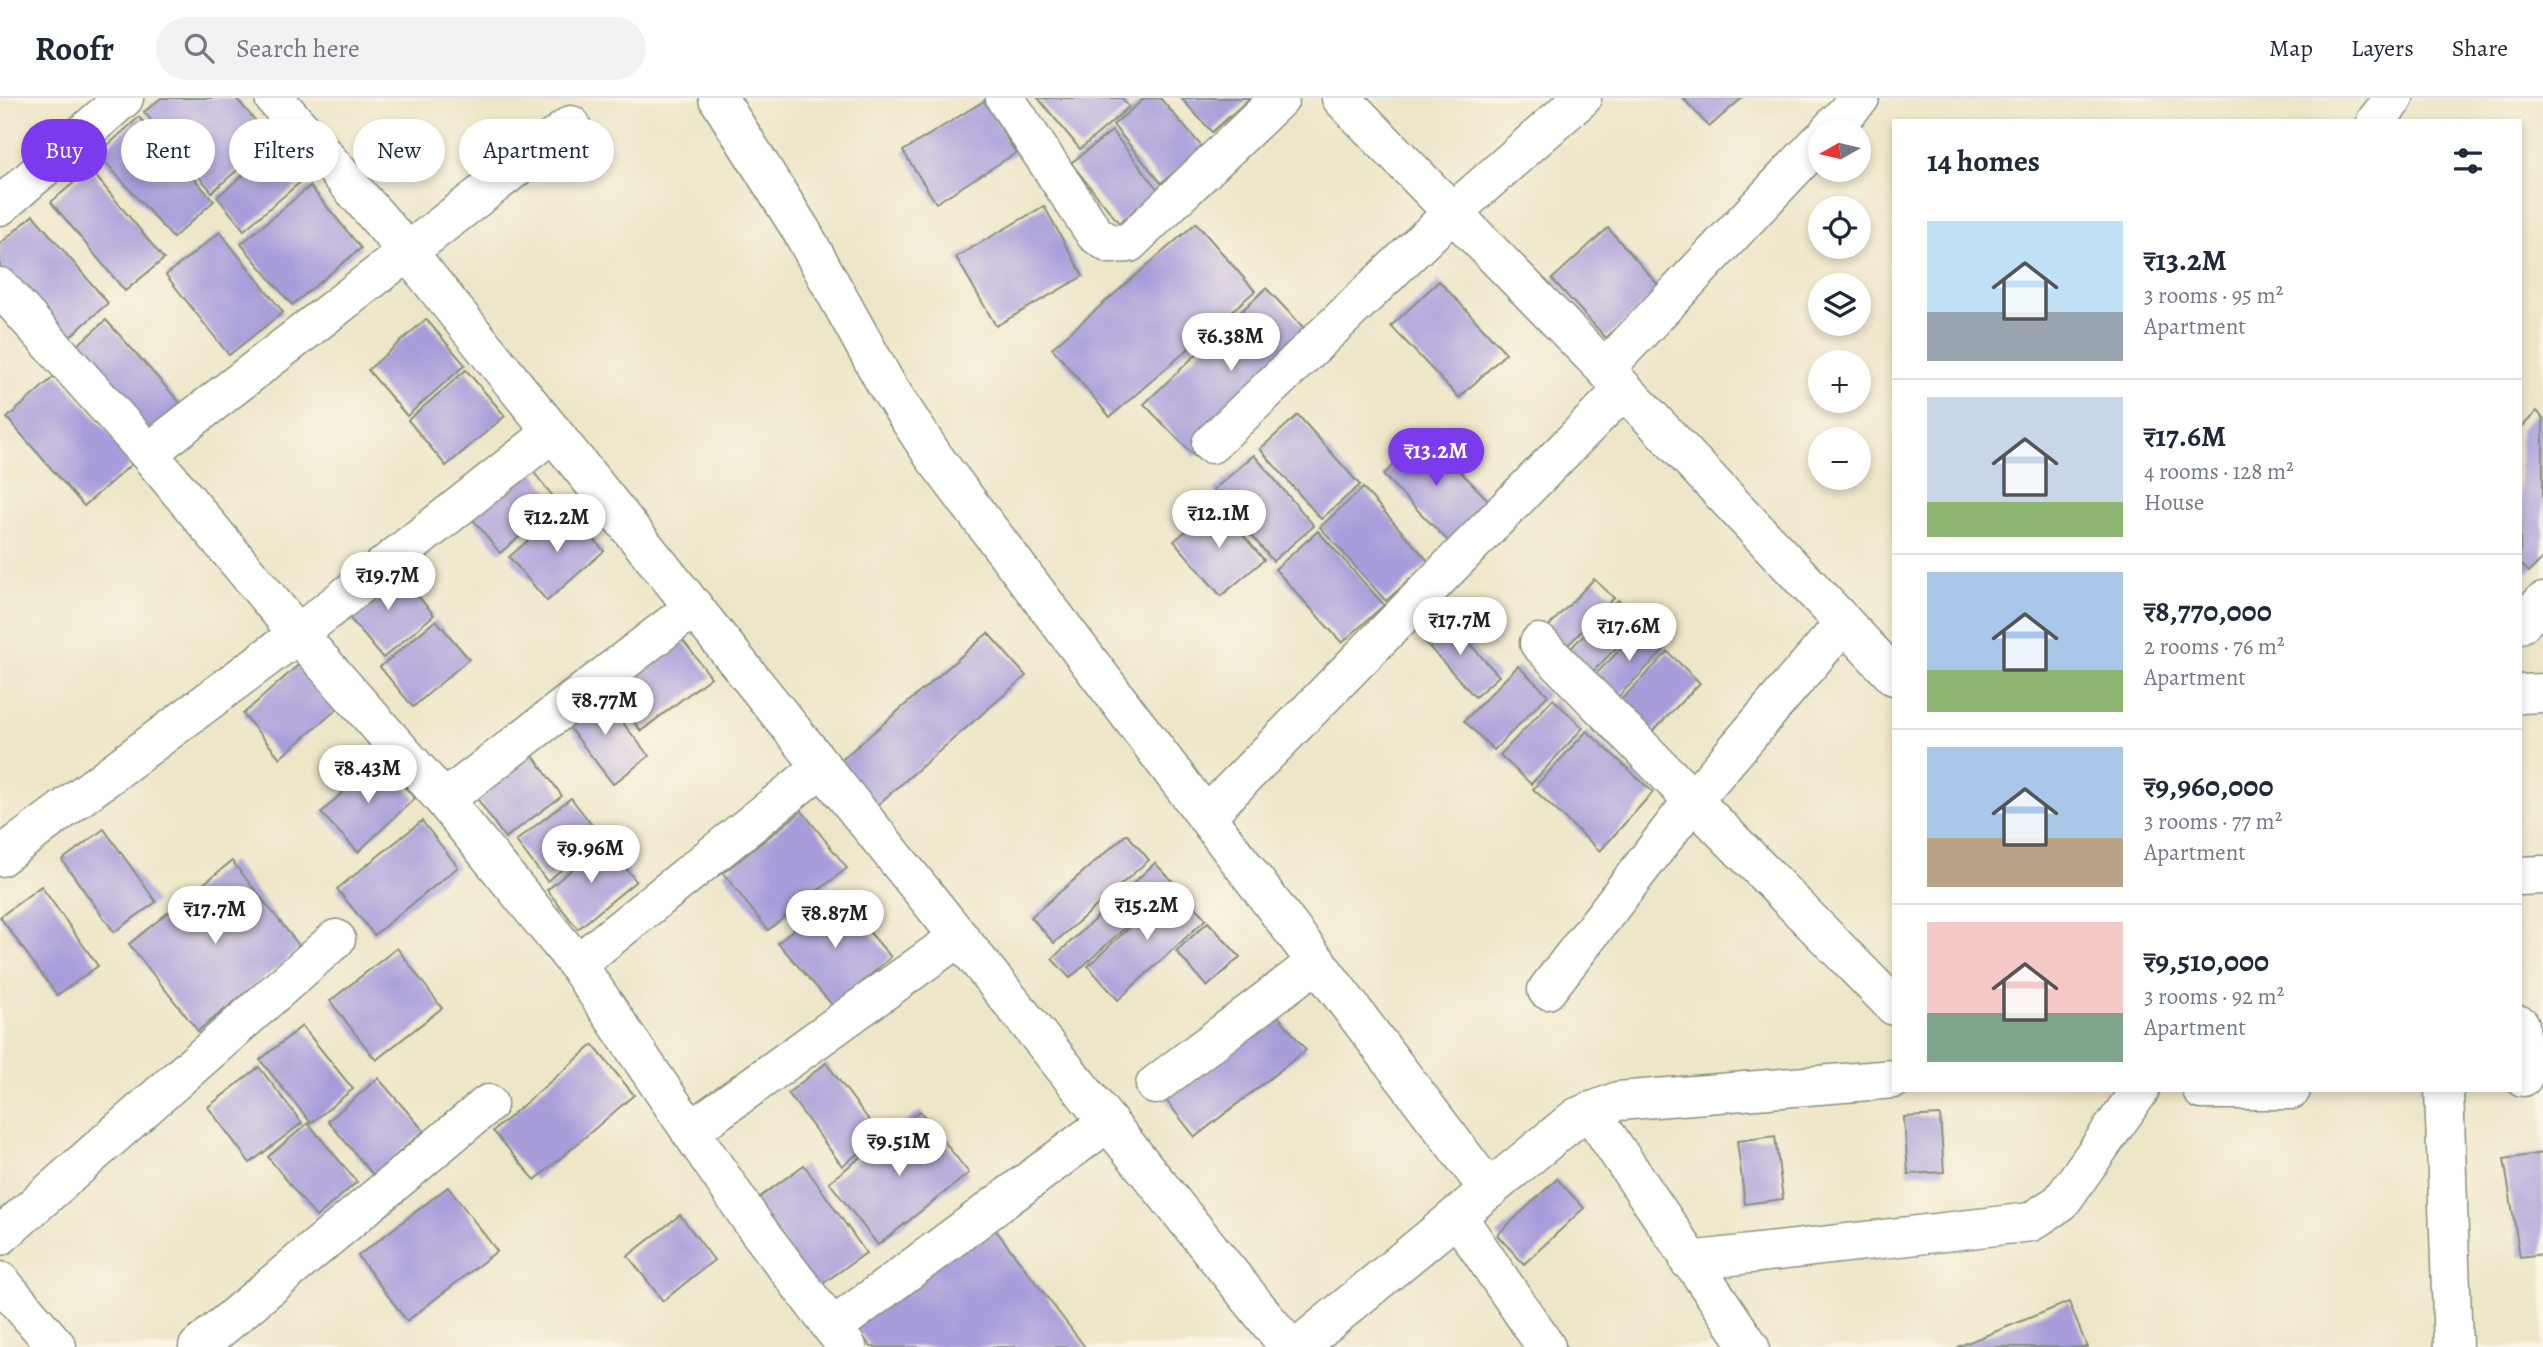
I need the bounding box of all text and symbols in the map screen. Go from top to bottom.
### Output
search box [156,17,646,80]
text: Roofr [35,26,114,71]
icon: search [180,29,218,67]
text: Search here [236,31,360,66]
text: Map [2269,32,2313,64]
text: Layers [2351,32,2414,64]
text: Share [2452,32,2508,64]
chip: Buy [21,119,107,182]
chip: Rent [121,119,215,182]
chip: Filters [229,119,339,182]
chip: New [353,119,445,182]
chip: Apartment [459,119,614,182]
north arrow [1808,119,1871,182]
map controls [1808,119,1871,490]
text: 14 homes [1927,141,2040,181]
icon: filters [2449,142,2487,180]
button: locate [1808,196,1871,259]
text: ₹13.2M [2144,240,2227,280]
icon: home [1983,249,2067,333]
button: layers [1808,273,1871,336]
text: 3 rooms · 95 m² [2144,280,2283,311]
text: Apartment [2144,311,2246,342]
pin: ₹6.38M [1174,314,1288,373]
text: ₹6.38M [1198,320,1264,351]
button: + [1808,350,1871,413]
text: ₹17.6M [2144,416,2226,456]
icon: home [1983,425,2067,509]
button: − [1808,427,1871,490]
pin: ₹13.2M [1379,428,1493,488]
text: ₹13.2M [1404,435,1468,466]
text: 4 rooms · 128 m² [2144,456,2294,487]
text: House [2144,487,2204,518]
pin: ₹12.1M [1162,490,1276,550]
pin: ₹12.2M [500,494,614,554]
text: ₹12.1M [1188,497,1250,528]
text: ₹12.2M [525,501,589,532]
pin: ₹19.7M [331,552,445,612]
text: ₹19.7M [357,559,419,590]
text: ₹8,770,000 [2144,591,2272,631]
pin: ₹17.7M [1403,598,1517,657]
icon: home [1983,600,2067,684]
pin: ₹17.6M [1572,603,1686,663]
text: ₹17.7M [1429,604,1491,635]
text: ₹17.6M [1597,610,1661,641]
text: 2 rooms · 76 m² [2144,631,2285,662]
text: Apartment [2144,662,2246,693]
pin: ₹8.77M [548,678,662,737]
text: ₹8.77M [573,684,637,715]
pin: ₹8.43M [311,746,425,805]
text: ₹8.43M [335,752,401,783]
text: ₹9,960,000 [2144,766,2274,806]
icon: home [1983,775,2067,859]
text: 3 rooms · 77 m² [2144,806,2282,837]
pin: ₹9.96M [534,826,648,885]
text: ₹9.96M [558,832,624,863]
text: Apartment [2144,837,2246,868]
pin: ₹15.2M [1090,882,1204,942]
pin: ₹17.7M [158,886,272,946]
text: ₹15.2M [1115,889,1179,920]
pin: ₹8.87M [778,890,892,950]
text: ₹17.7M [184,893,246,924]
text: ₹8.87M [802,897,868,928]
text: ₹9,510,000 [2144,941,2269,981]
icon: home [1983,950,2067,1034]
text: 3 rooms · 92 m² [2144,981,2284,1012]
text: Apartment [2144,1012,2246,1043]
pin: ₹9.51M [842,1118,956,1178]
text: ₹9.51M [868,1125,930,1156]

